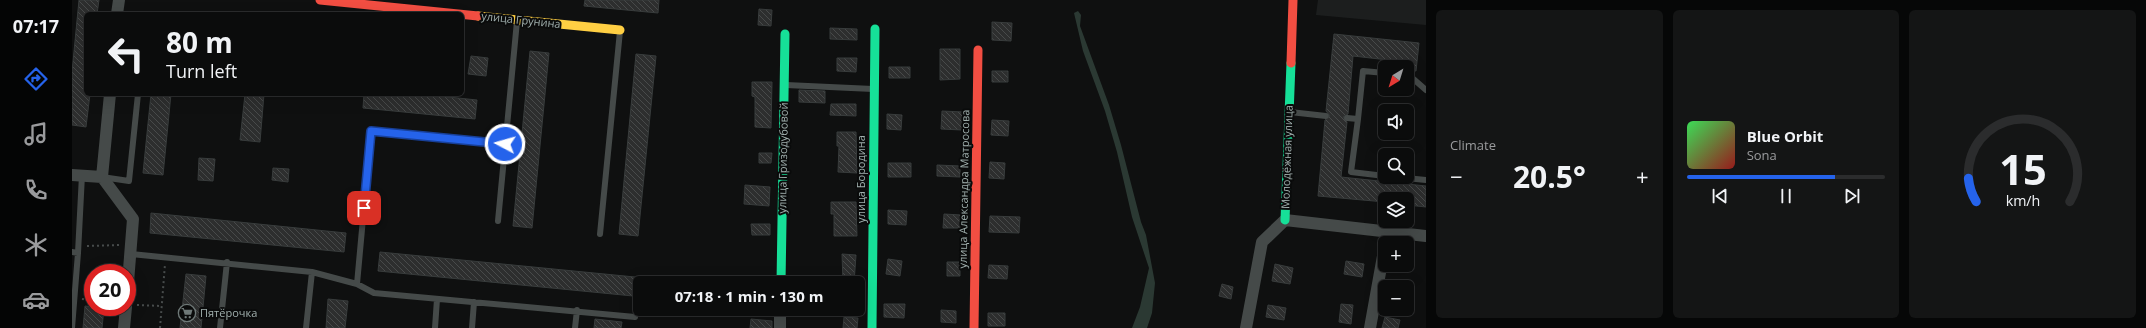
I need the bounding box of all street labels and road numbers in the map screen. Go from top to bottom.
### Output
street label: улица Грунина [481,8,561,31]
street label: улица Гризодубовой [774,102,791,214]
street label: Молодёжная улица [1277,105,1296,209]
street label: улица Александра Матросова [955,109,972,269]
street label: улица Бородина [853,135,868,223]

